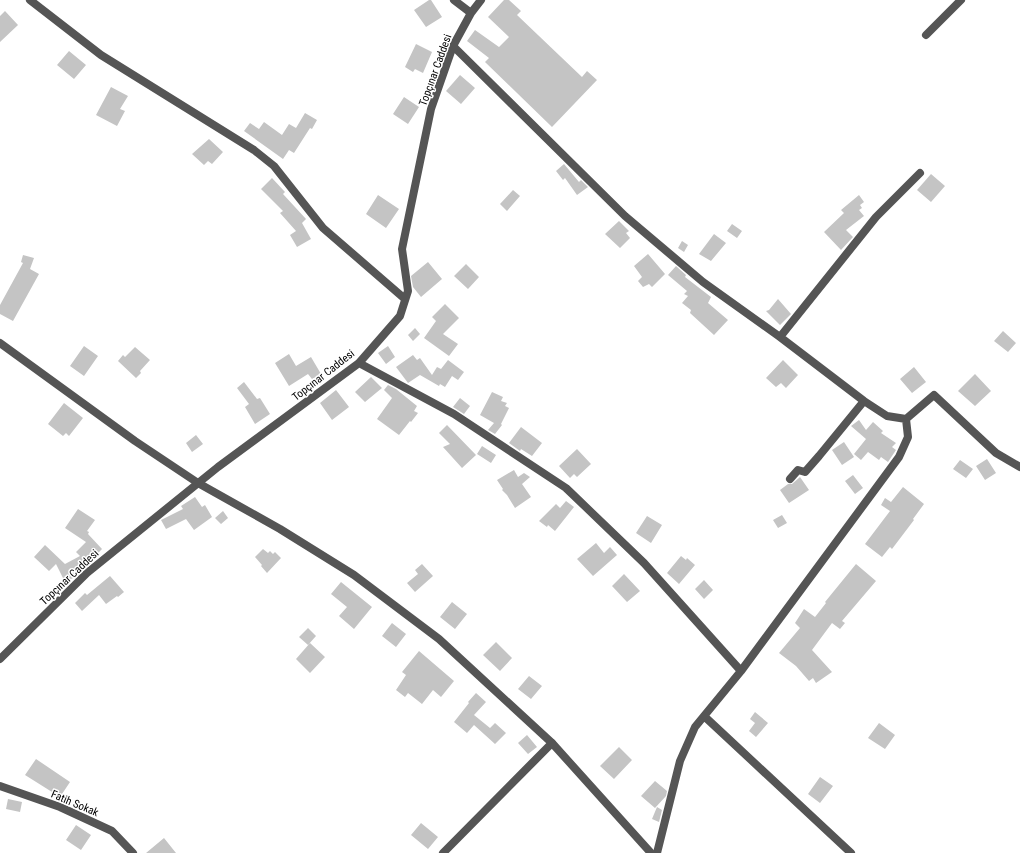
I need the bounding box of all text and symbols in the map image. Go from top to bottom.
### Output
street label: Topçınar Caddesi [416,33,454,108]
street label: Topçınar Caddesi [290,347,357,404]
street label: Topçınar Caddesi [37,547,101,608]
street label: Fatih Sokak [49,788,101,819]

